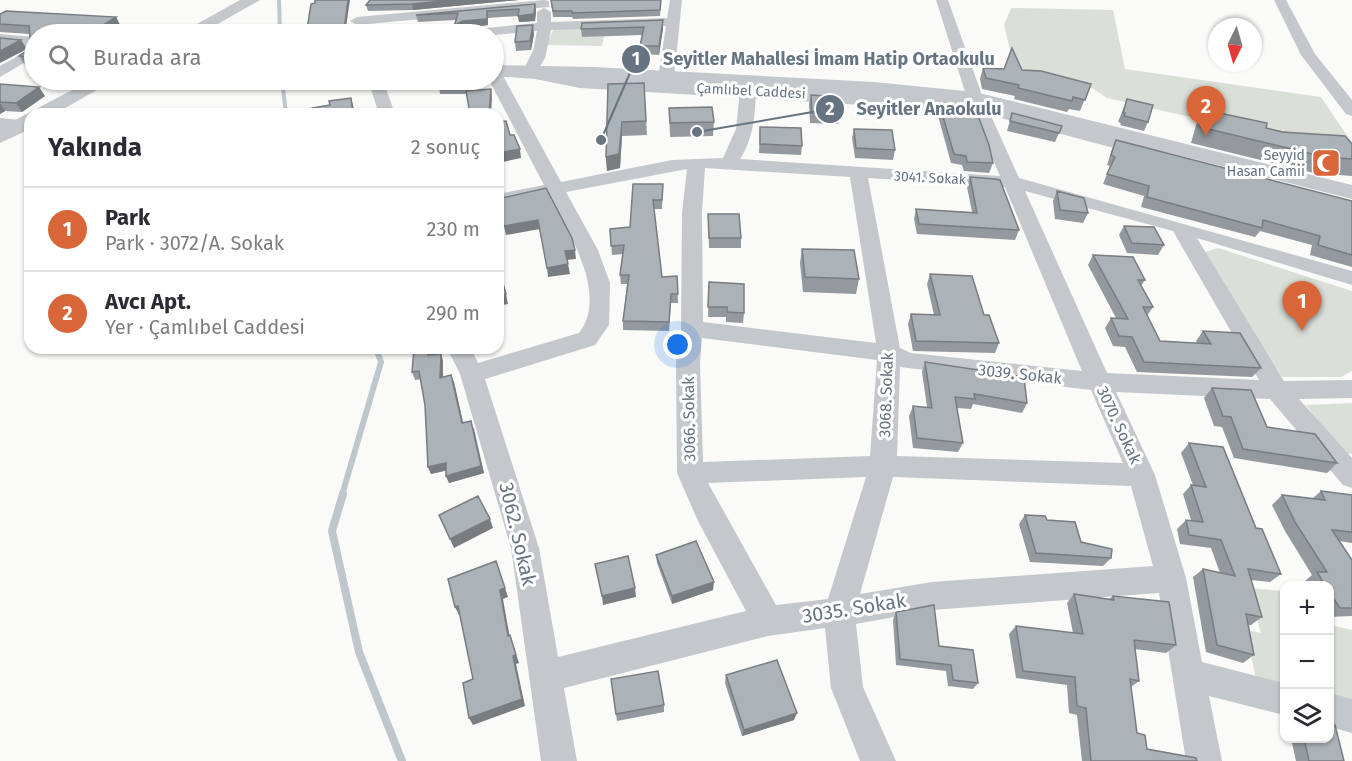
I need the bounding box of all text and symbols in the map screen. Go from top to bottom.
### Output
north arrow [1208,18,1262,72]
search box [24,24,504,90]
icon: search [45,41,78,74]
callout: Seyitler Mahallesi İmam Hatip Ortaokulu [621,41,1007,77]
text: Burada ara [93,44,201,71]
text: 1 [632,48,640,70]
text: Seyitler Mahallesi İmam Hatip Ortaokulu [663,48,995,70]
street label: Çamlıbel Caddesi [696,80,806,102]
pin: 2 [1186,86,1226,136]
callout: Seyitler Anaokulu [815,91,1014,127]
text: 2 [825,98,835,120]
text: Seyitler Anaokulu [856,98,1002,120]
text: Yakında [48,132,142,163]
text: 2 sonuç [411,135,480,159]
place label: Seyyid Hasan Camii [1227,147,1305,180]
mosque icon: Seyyid Hasan Camii [1310,147,1342,179]
street label: 3041. Sokak [894,168,967,188]
text: Park [105,204,150,231]
text: 1 [63,217,72,241]
text: 230 m [427,217,480,241]
text: Park · 3072/A. Sokak [105,231,284,255]
pin: 1 [1282,282,1322,331]
text: Avcı Apt. [105,288,191,315]
text: 2 [62,301,73,325]
text: 290 m [426,301,480,325]
text: Yer · Çamlıbel Caddesi [105,315,305,339]
your location [663,330,692,359]
street label: 3068. Sokak [875,351,897,438]
street label: 3039. Sokak [977,360,1064,388]
street label: 3066. Sokak [679,376,699,462]
street label: 3070. Sokak [1093,383,1146,468]
street label: 3062. Sokak [494,480,542,589]
map controls [1280,581,1334,743]
button: + [1280,581,1334,635]
street label: 3035. Sokak [800,588,908,628]
button: − [1280,635,1334,689]
button: layers [1280,689,1334,743]

